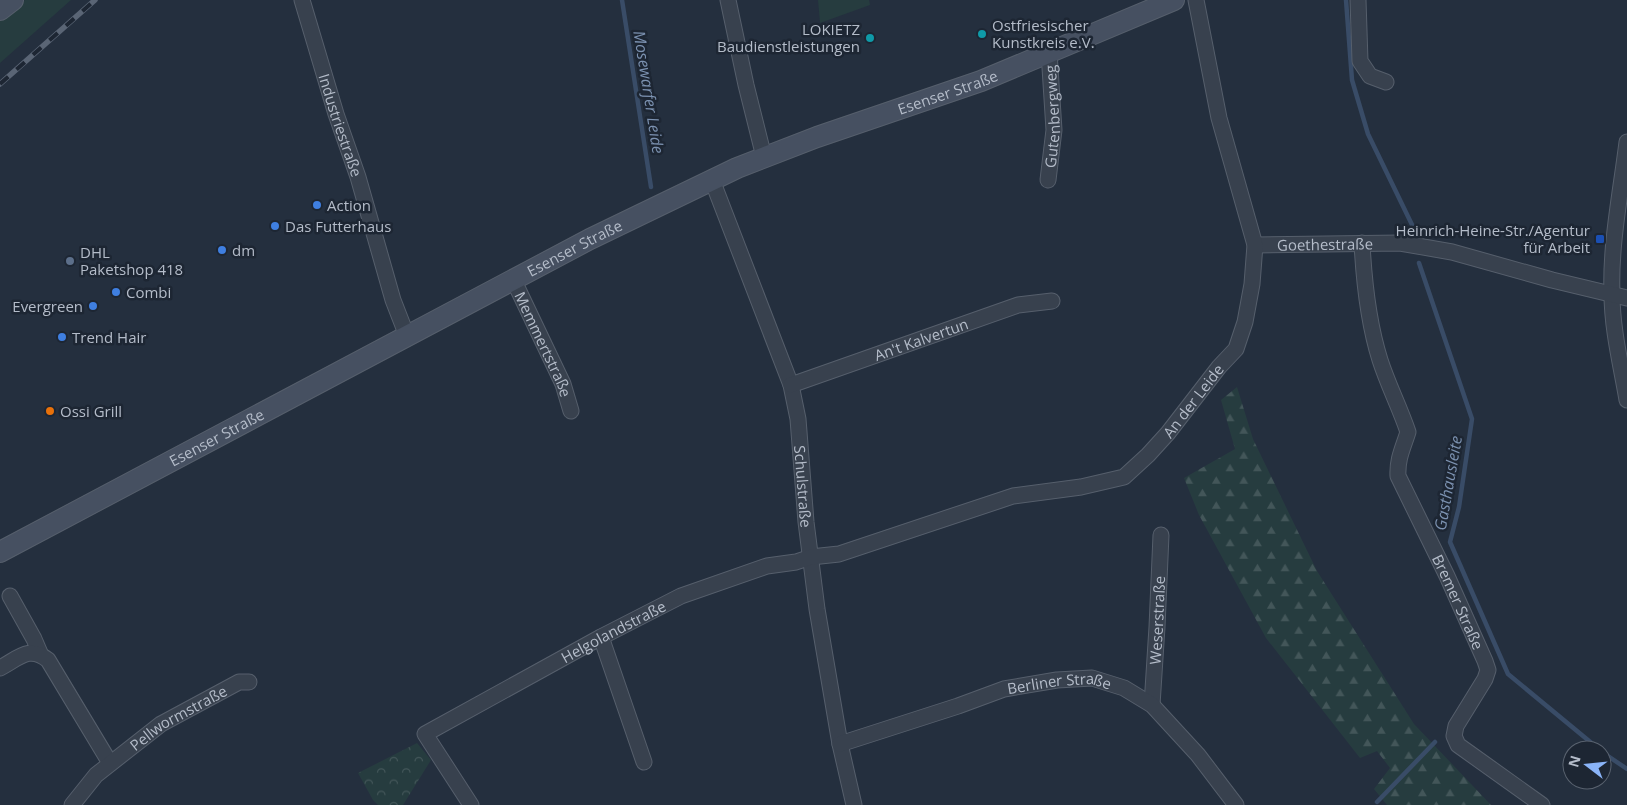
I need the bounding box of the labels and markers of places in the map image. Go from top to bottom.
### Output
place label: Ostfriesischer Kunstkreis e.V. [992,15,1095,52]
place label: LOKIETZ Baudienstleistungen [717,19,860,56]
marker: Ostfriesischer Kunstkreis e.V. [976,28,988,40]
marker: LOKIETZ Baudienstleistungen [864,32,876,44]
place label: Action [327,195,371,215]
marker: Action [311,199,323,211]
place label: Das Futterhaus [285,216,391,236]
marker: Das Futterhaus [269,220,281,232]
place label: Heinrich-Heine-Str./Agentur für Arbeit [1396,220,1590,257]
marker: Heinrich-Heine-Str./Agentur für Arbeit [1594,233,1606,245]
place label: dm [232,240,255,260]
place label: DHL Paketshop 418 [80,242,183,279]
marker: dm [216,244,228,256]
marker: DHL Paketshop 418 [64,255,76,267]
place label: Combi [126,282,171,302]
marker: Combi [110,286,122,298]
place label: Evergreen [12,296,83,316]
marker: Evergreen [87,300,99,312]
place label: Trend Hair [72,327,146,347]
marker: Trend Hair [56,331,68,343]
place label: Ossi Grill [60,401,122,421]
marker: Ossi Grill [44,405,56,417]

